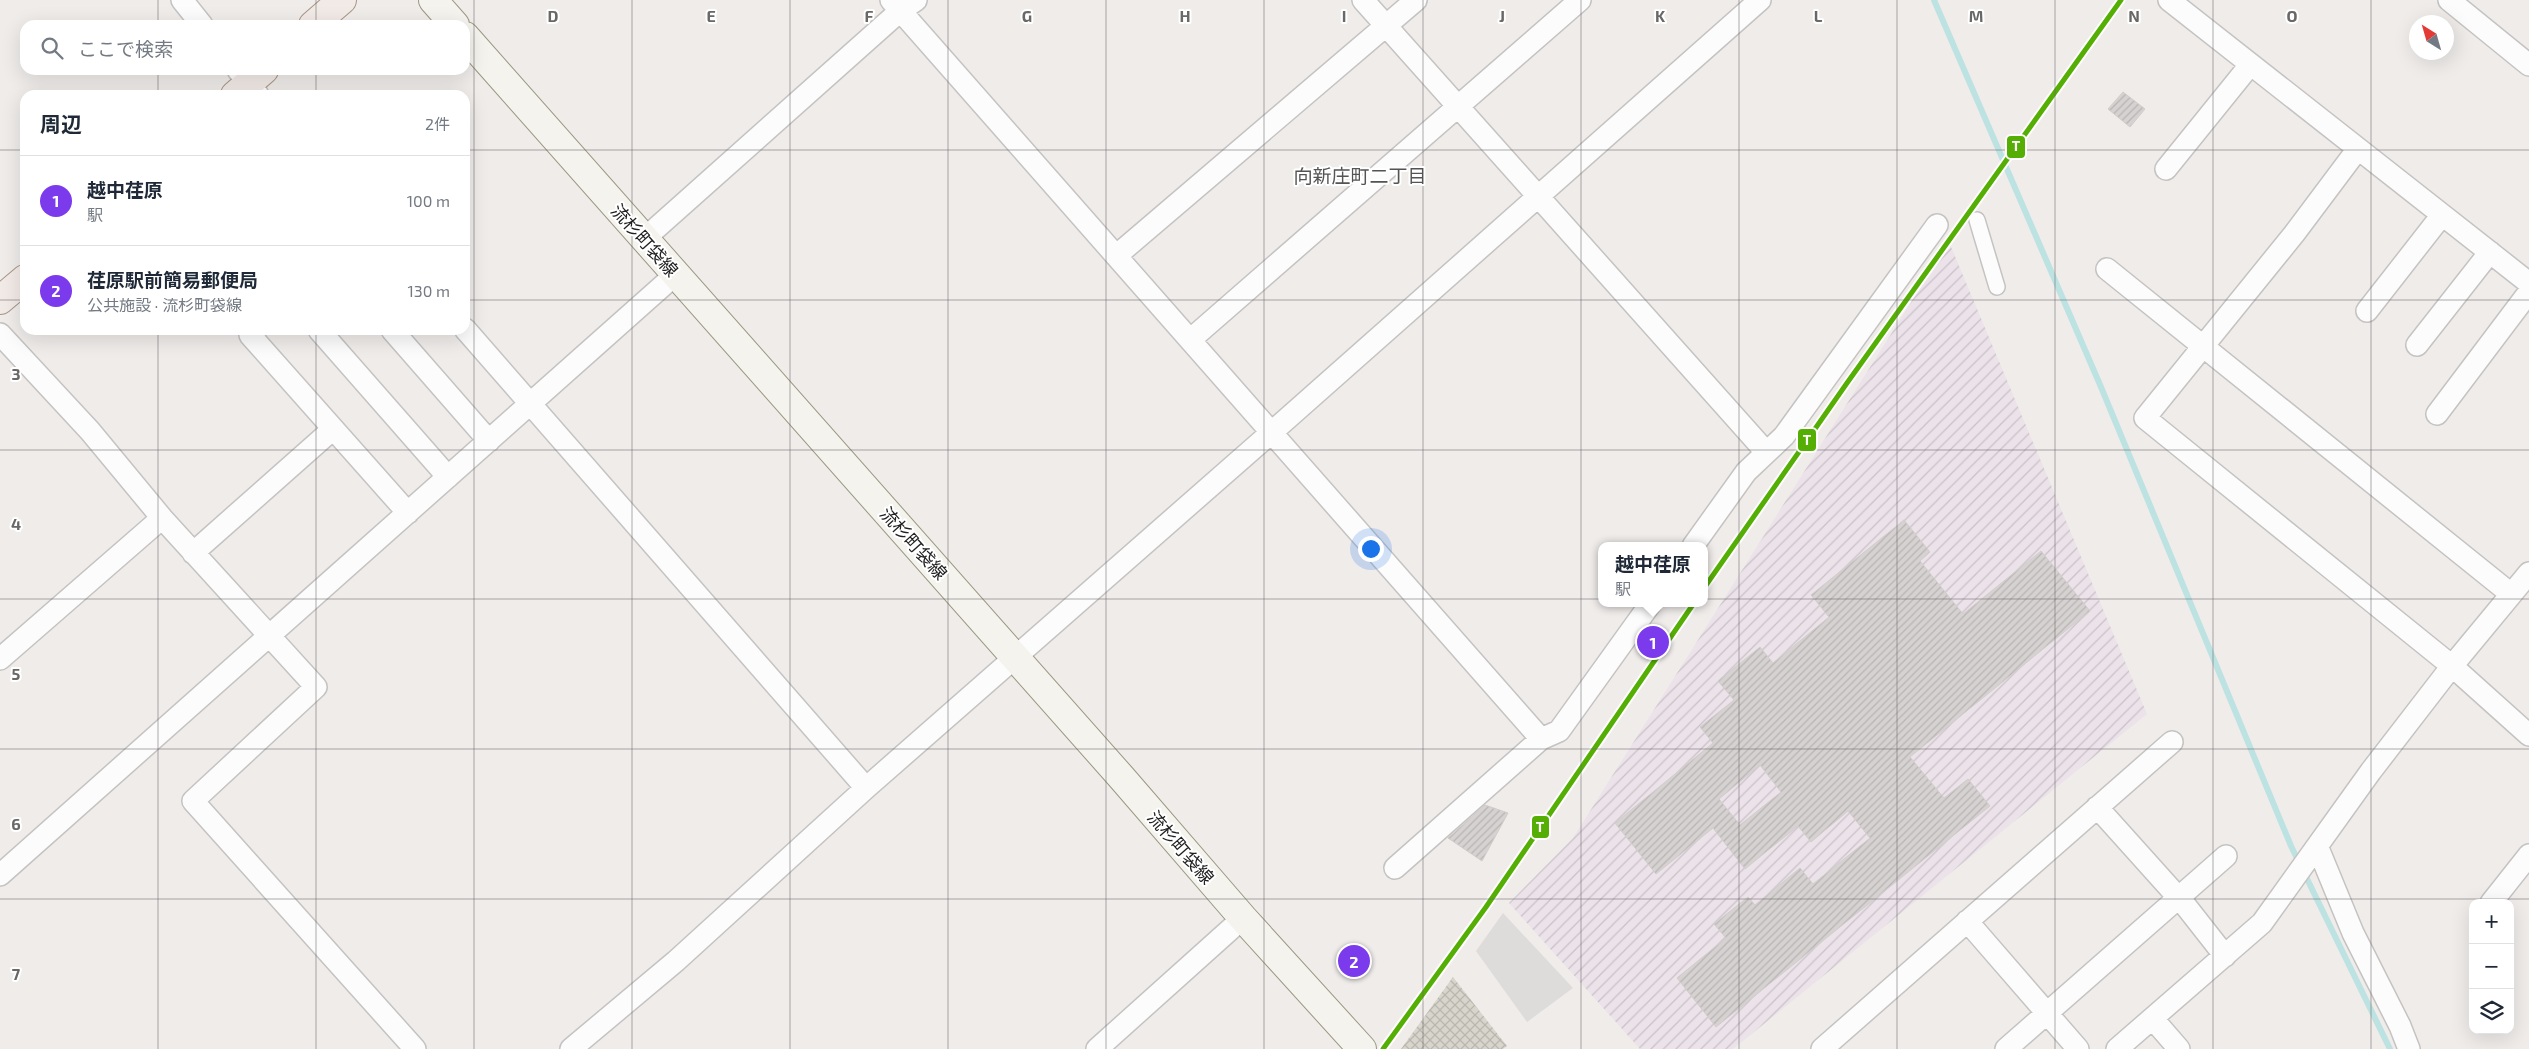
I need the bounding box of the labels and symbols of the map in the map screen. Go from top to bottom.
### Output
text: D [548,6,559,25]
text: E [706,6,716,25]
text: F [865,6,874,25]
text: G [1022,6,1032,25]
text: H [1179,6,1191,25]
text: I [1342,6,1346,25]
text: J [1499,6,1505,25]
text: K [1655,6,1666,25]
text: L [1814,6,1823,25]
text: M [1969,6,1983,25]
text: N [2128,6,2140,25]
text: O [2286,6,2298,25]
north arrow [2409,15,2454,60]
line badge: T [2006,135,2026,159]
text: T [2012,137,2021,154]
district label: 向新庄町二丁目 [1293,164,1427,187]
street label: 流杉町袋線 [607,199,683,281]
text: 3 [11,364,21,383]
line badge: T [1797,428,1817,452]
text: T [1803,431,1812,448]
street label: 流杉町袋線 [876,502,952,584]
text: 4 [11,514,21,533]
your location [1358,536,1384,562]
pin: 1 [1637,623,1669,661]
text: 5 [12,664,21,683]
street label: 流杉町袋線 [1143,806,1219,888]
text: 6 [11,814,21,833]
line badge: T [1531,815,1550,839]
text: T [1536,818,1545,835]
pin: 2 [1338,942,1370,980]
text: 7 [12,964,21,983]

